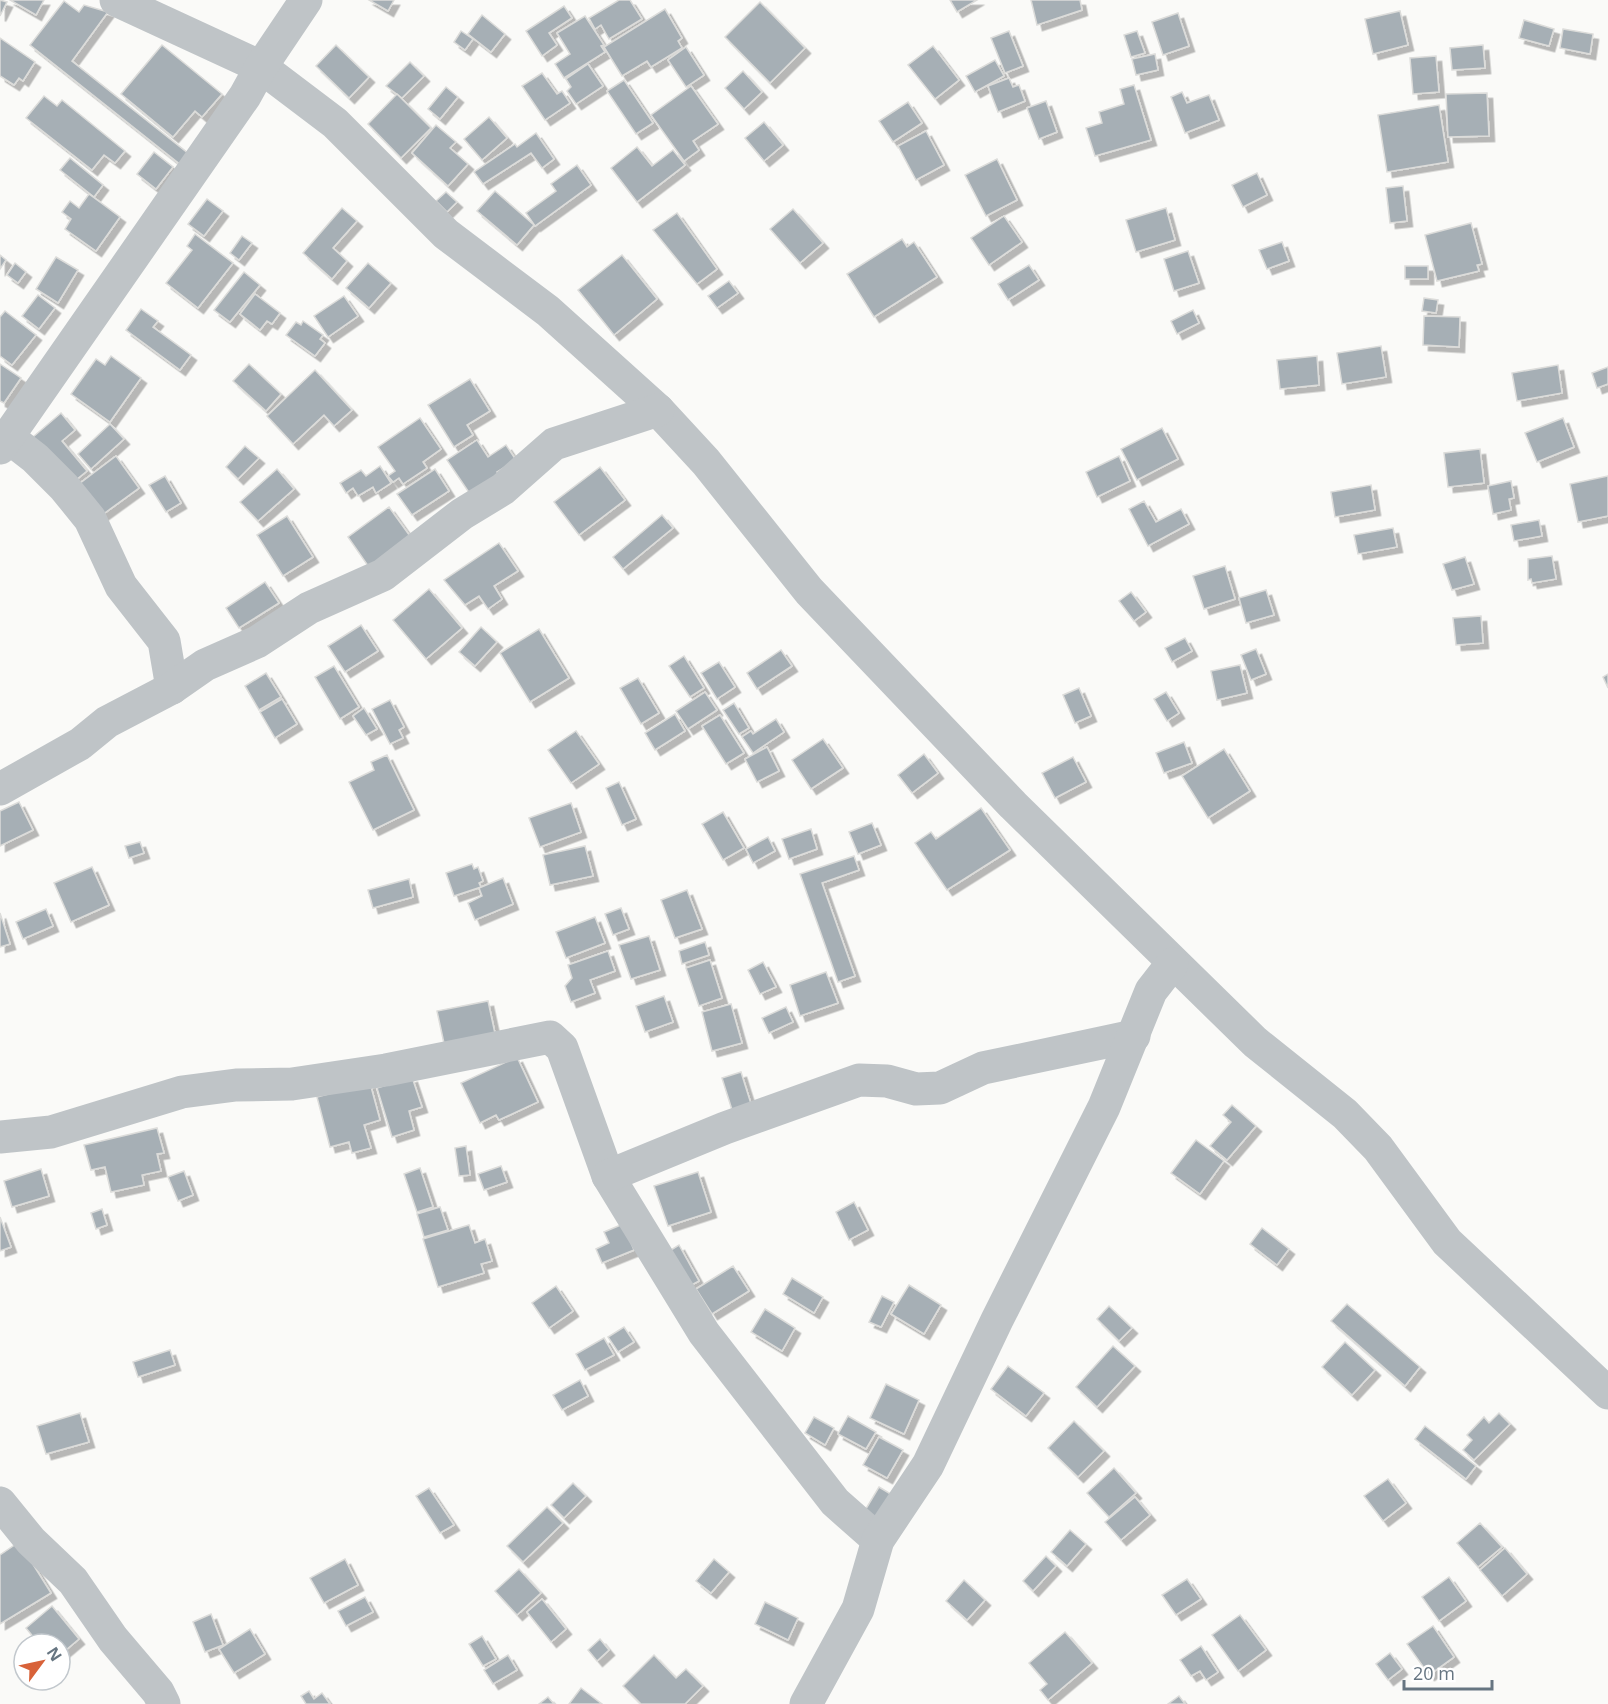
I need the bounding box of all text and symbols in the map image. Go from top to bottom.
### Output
north arrow [12,1632,72,1692]
text: N [42,1642,67,1665]
scale bar [1404,1653,1492,1691]
text: 20 m [1413,1661,1455,1685]

